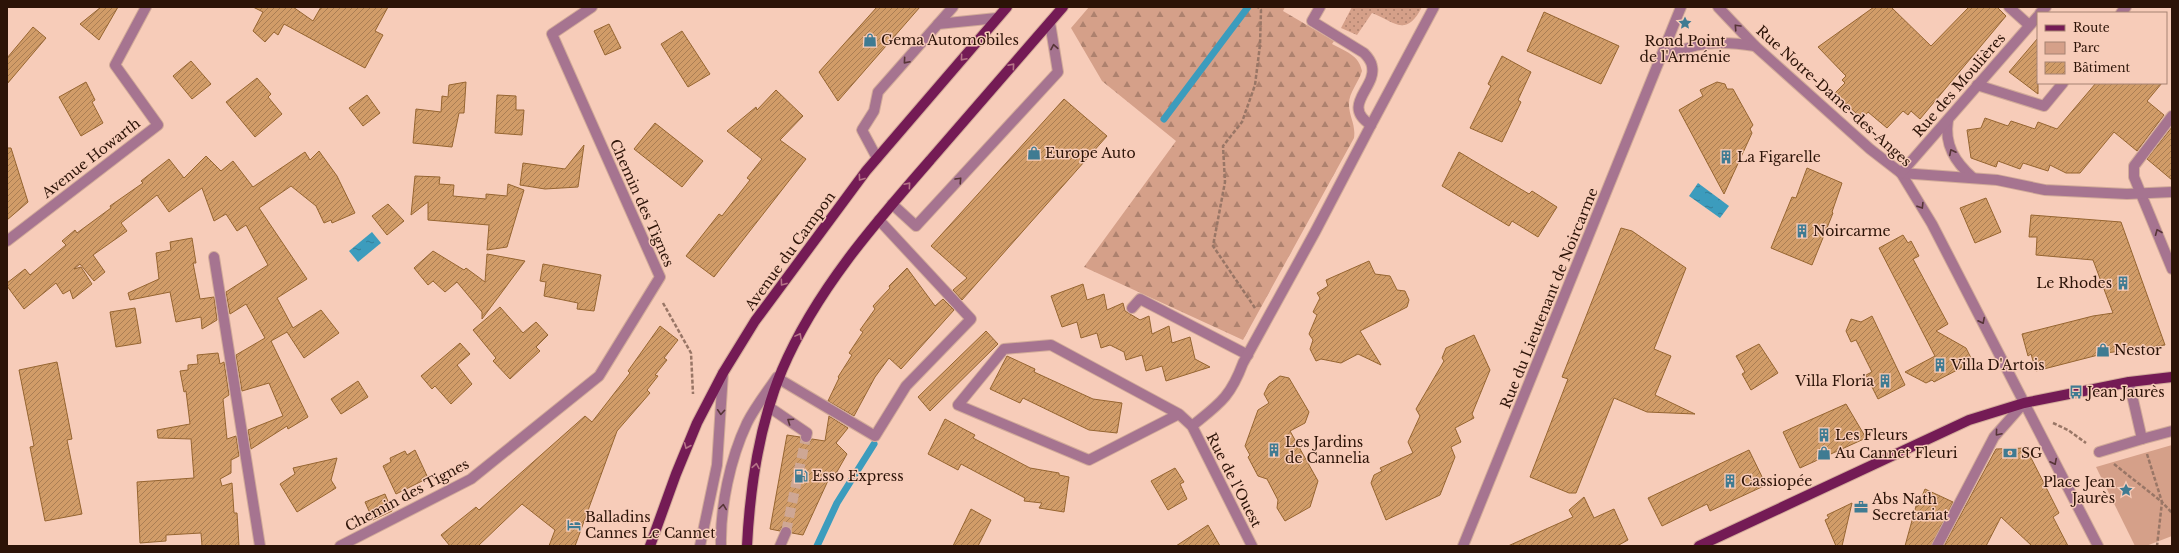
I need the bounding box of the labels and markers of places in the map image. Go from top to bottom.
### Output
place icon: Rond Point de l'Arménie [1677,15,1693,31]
place label: Gema Automobiles [881,31,1019,49]
shop icon: Gema Automobiles [862,32,878,48]
place label: Rond Point de l'Arménie [1639,32,1731,66]
place label: Europe Auto [1045,144,1136,162]
shop icon: Europe Auto [1026,145,1042,161]
place label: La Figarelle [1737,148,1821,166]
building icon: La Figarelle [1718,149,1734,165]
place label: Noircarme [1813,222,1891,240]
building icon: Noircarme [1794,223,1810,239]
place label: Le Rhodes [2036,274,2112,292]
building icon: Le Rhodes [2115,275,2131,291]
place label: Nestor [2114,341,2162,359]
shop icon: Nestor [2095,342,2111,358]
place label: Villa D'Artois [1950,356,2045,374]
building icon: Villa D'Artois [1932,357,1948,373]
place label: Villa Floria [1794,372,1874,390]
building icon: Villa Floria [1877,373,1893,389]
place label: Jean Jaurès [2085,383,2165,401]
bus stop icon: Jean Jaurès [2068,384,2084,400]
place label: Les Fleurs [1835,426,1908,444]
building icon: Les Fleurs [1816,427,1832,443]
place label: Les Jardins de Cannelia [1285,433,1370,467]
building icon: Les Jardins de Cannelia [1266,442,1282,458]
place label: Au Cannet Fleuri [1834,444,1958,462]
place label: SG [2021,444,2042,462]
shop icon: Au Cannet Fleuri [1816,445,1832,461]
bank icon: SG [2002,445,2018,461]
place label: Esso Express [812,467,904,485]
fuel station icon: Esso Express [793,468,809,484]
place label: Cassiopée [1741,472,1812,490]
building icon: Cassiopée [1722,473,1738,489]
place label: Place Jean Jaurès [2043,473,2115,507]
place icon: Place Jean Jaurès [2118,482,2134,498]
place label: Abs Nath Secretariat [1871,490,1949,524]
office icon: Abs Nath Secretariat [1853,499,1869,515]
place label: Balladins Cannes Le Cannet [585,508,716,542]
hotel icon: Balladins Cannes Le Cannet [566,517,582,533]

